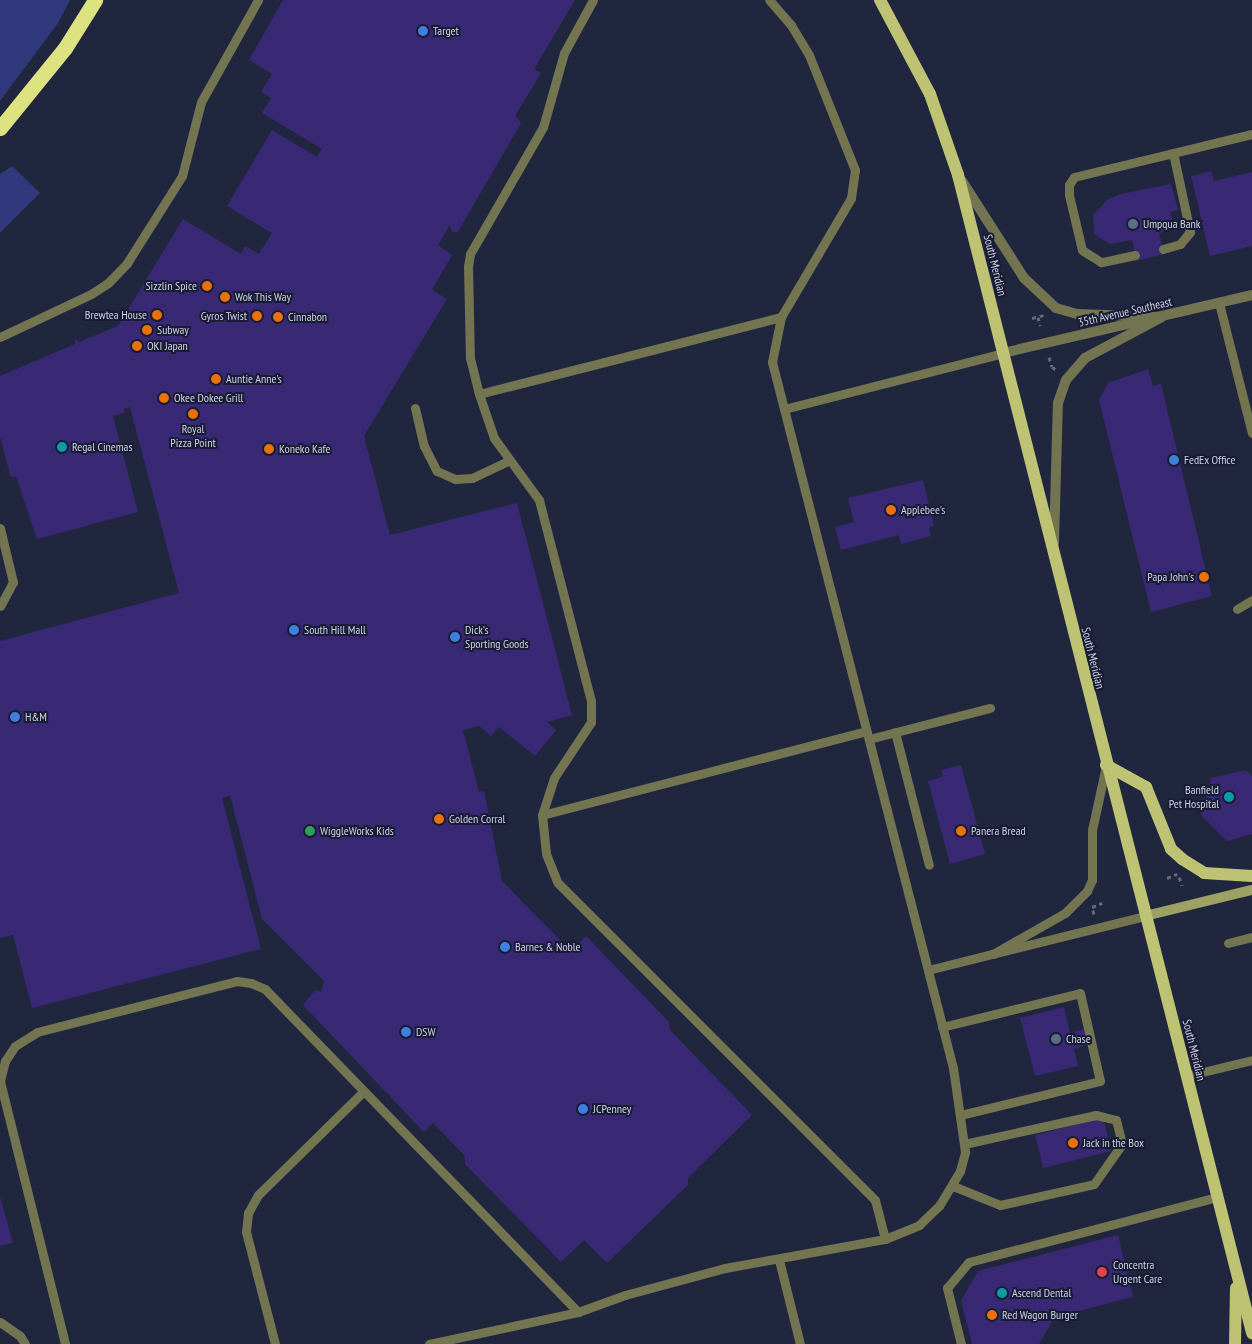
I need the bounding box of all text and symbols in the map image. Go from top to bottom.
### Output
place label: Target [433,24,459,38]
marker: Target [417,25,429,37]
place label: Umpqua Bank [1143,217,1200,231]
marker: Umpqua Bank [1127,218,1139,230]
street label: South Meridian [980,233,1010,297]
place label: Sizzlin Spice [145,279,197,293]
marker: Sizzlin Spice [201,280,213,292]
place label: Wok This Way [235,290,292,304]
marker: Wok This Way [219,291,231,303]
street label: 35th Avenue Southeast [1077,294,1173,330]
place label: Brewtea House [85,308,147,322]
marker: Brewtea House [151,309,163,321]
place label: Gyros Twist [200,309,247,323]
marker: Gyros Twist [251,310,263,322]
place label: Cinnabon [288,310,327,324]
marker: Cinnabon [272,311,284,323]
place label: Subway [157,323,189,337]
marker: Subway [141,324,153,336]
place label: OKI Japan [147,339,188,353]
marker: OKI Japan [131,340,143,352]
place label: Auntie Anne's [226,372,282,386]
marker: Auntie Anne's [210,373,222,385]
place label: Okee Dokee Grill [174,391,243,405]
marker: Okee Dokee Grill [158,392,170,404]
marker: Royal Pizza Point [187,408,199,420]
place label: Royal Pizza Point [170,422,216,450]
place label: Regal Cinemas [72,440,132,454]
marker: Regal Cinemas [56,441,68,453]
place label: Koneko Kafe [279,442,331,456]
marker: Koneko Kafe [263,443,275,455]
place label: FedEx Office [1184,453,1236,467]
marker: FedEx Office [1168,454,1180,466]
place label: Applebee's [901,503,945,517]
marker: Applebee's [885,504,897,516]
place label: Papa John's [1147,570,1194,584]
marker: Papa John's [1198,571,1210,583]
place label: South Hill Mall [304,623,366,637]
place label: Dick's Sporting Goods [465,623,529,651]
marker: South Hill Mall [288,624,300,636]
street label: South Meridian [1078,626,1108,690]
marker: Dick's Sporting Goods [449,631,461,643]
place label: H&M [25,710,47,724]
marker: H&M [9,711,21,723]
place label: Banfield Pet Hospital [1169,783,1219,811]
marker: Banfield Pet Hospital [1223,791,1235,803]
place label: Golden Corral [449,812,505,826]
marker: Golden Corral [433,813,445,825]
place label: WiggleWorks Kids [320,824,394,838]
place label: Panera Bread [971,824,1026,838]
marker: WiggleWorks Kids [304,825,316,837]
marker: Panera Bread [955,825,967,837]
place label: Barnes & Noble [515,940,581,954]
marker: Barnes & Noble [499,941,511,953]
street label: South Meridian [1179,1018,1209,1082]
place label: DSW [416,1025,435,1039]
marker: DSW [400,1026,412,1038]
place label: Chase [1066,1032,1091,1046]
marker: Chase [1050,1033,1062,1045]
place label: JCPenney [593,1102,631,1116]
marker: JCPenney [577,1103,589,1115]
place label: Jack in the Box [1083,1136,1144,1150]
marker: Jack in the Box [1067,1137,1079,1149]
place label: Concentra Urgent Care [1113,1258,1162,1286]
marker: Concentra Urgent Care [1095,1265,1109,1279]
place label: Ascend Dental [1012,1286,1071,1300]
marker: Ascend Dental [996,1287,1008,1299]
place label: Red Wagon Burger [1002,1308,1078,1322]
marker: Red Wagon Burger [986,1309,998,1321]

